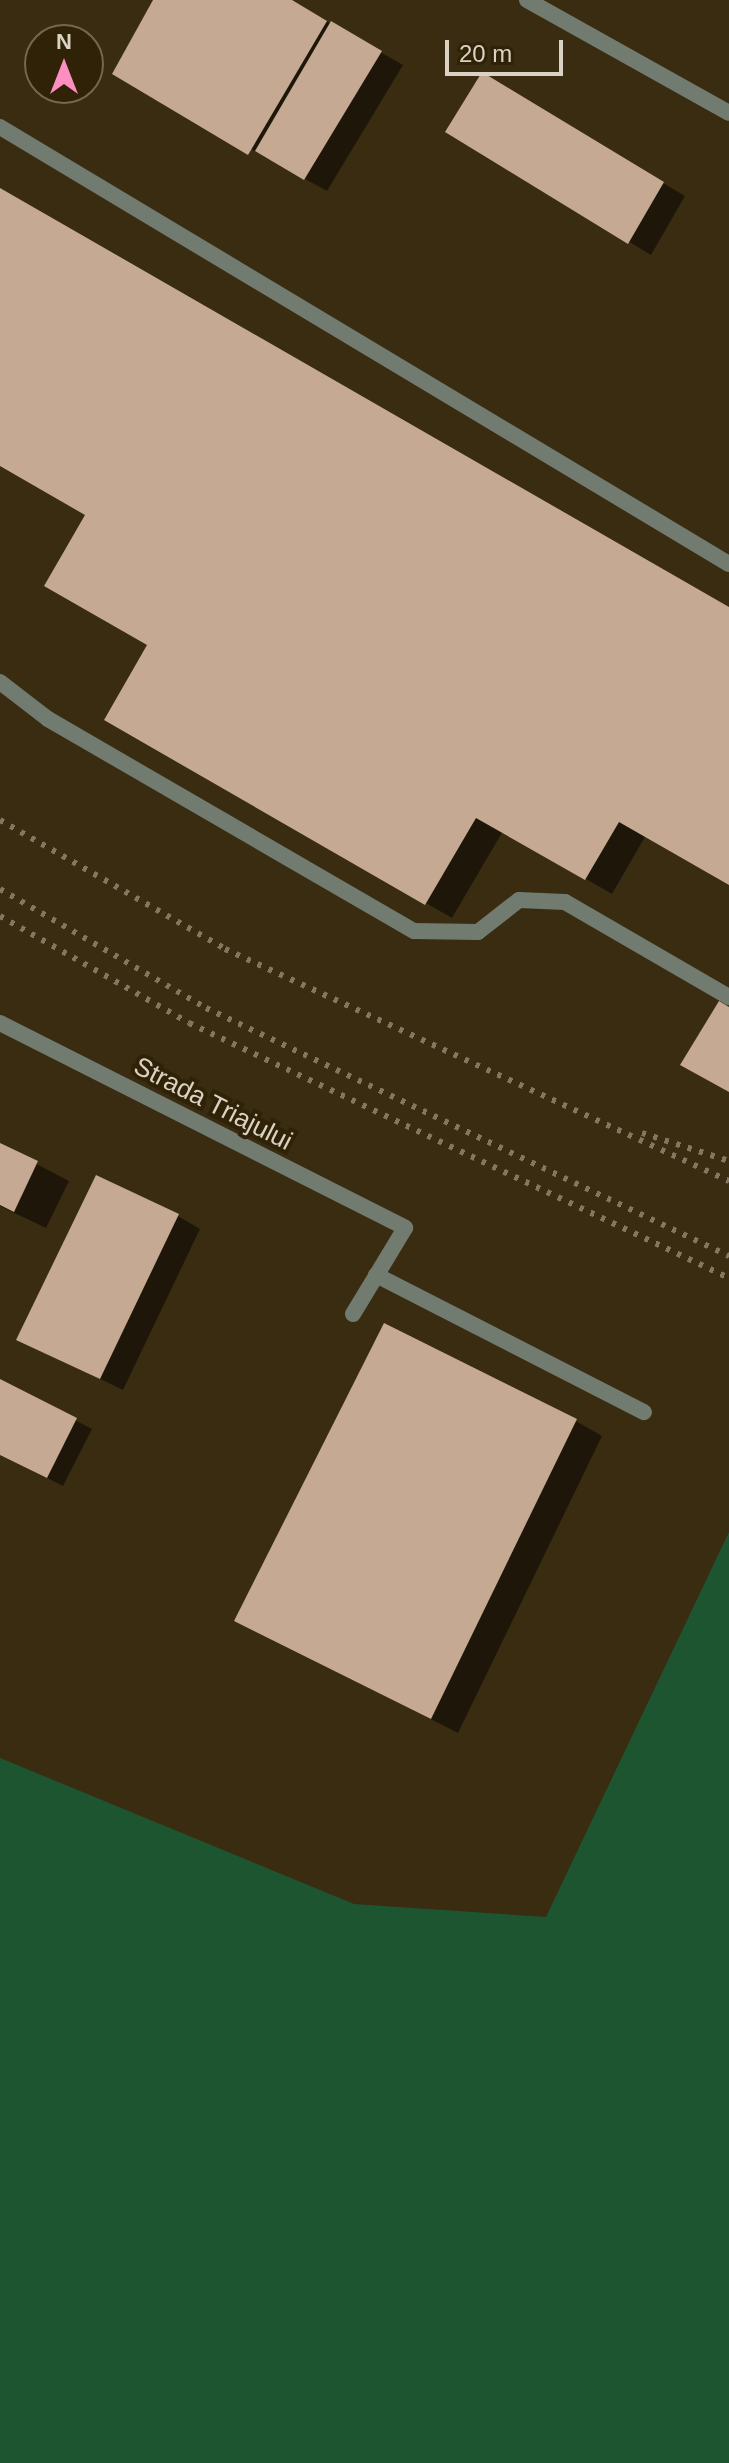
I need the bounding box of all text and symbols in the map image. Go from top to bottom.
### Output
north arrow [24,24,104,104]
scale bar [449,24,567,74]
text: N [56,29,72,54]
text: 20 m [459,40,512,67]
street label: Strada Triajului [128,1051,298,1157]

